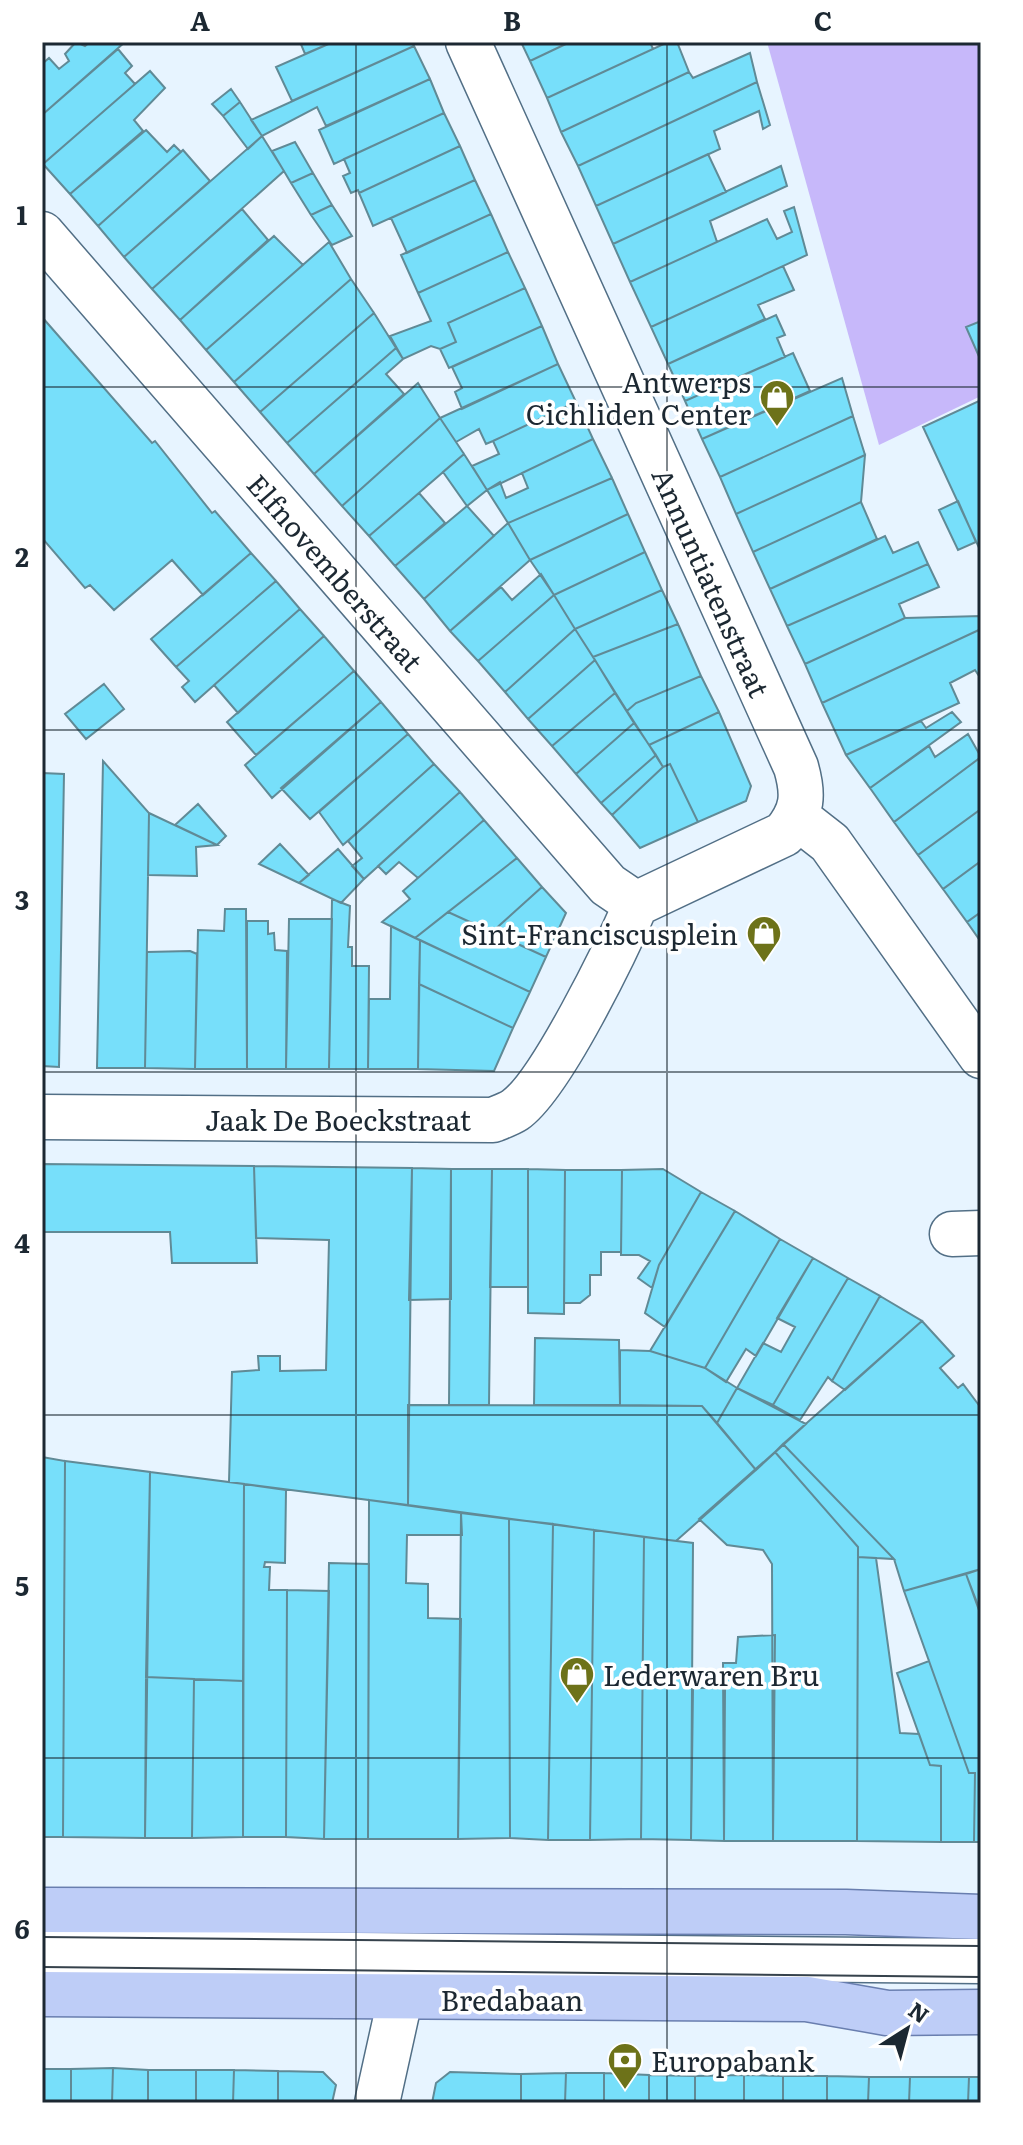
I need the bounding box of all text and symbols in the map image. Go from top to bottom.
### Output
text: A [190,0,210,39]
text: B [503,0,521,39]
text: C [814,0,832,39]
text: 1 [17,194,28,233]
place label: Antwerps Cichliden Center [526,360,752,434]
shop icon: Antwerps Cichliden Center [758,378,796,428]
street label: Annuntiatenstraat [643,461,782,704]
street label: Elfnovemberstraat [238,464,434,681]
text: 2 [15,536,29,575]
text: 3 [15,879,29,918]
place label: Sint-Franciscusplein [461,912,738,954]
shop icon: Sint-Franciscusplein [745,914,783,964]
street label: Jaak De Boeckstraat [205,1098,472,1140]
text: 4 [14,1222,30,1261]
text: 5 [15,1565,29,1604]
place label: Lederwaren Bru [603,1653,819,1695]
shop icon: Lederwaren Bru [558,1655,596,1705]
text: 6 [14,1908,30,1947]
street label: Bredabaan [441,1978,583,2020]
north arrow [867,1989,947,2069]
text: N [902,1993,937,2030]
place label: Europabank [651,2039,815,2081]
bank icon: Europabank [606,2041,644,2091]

